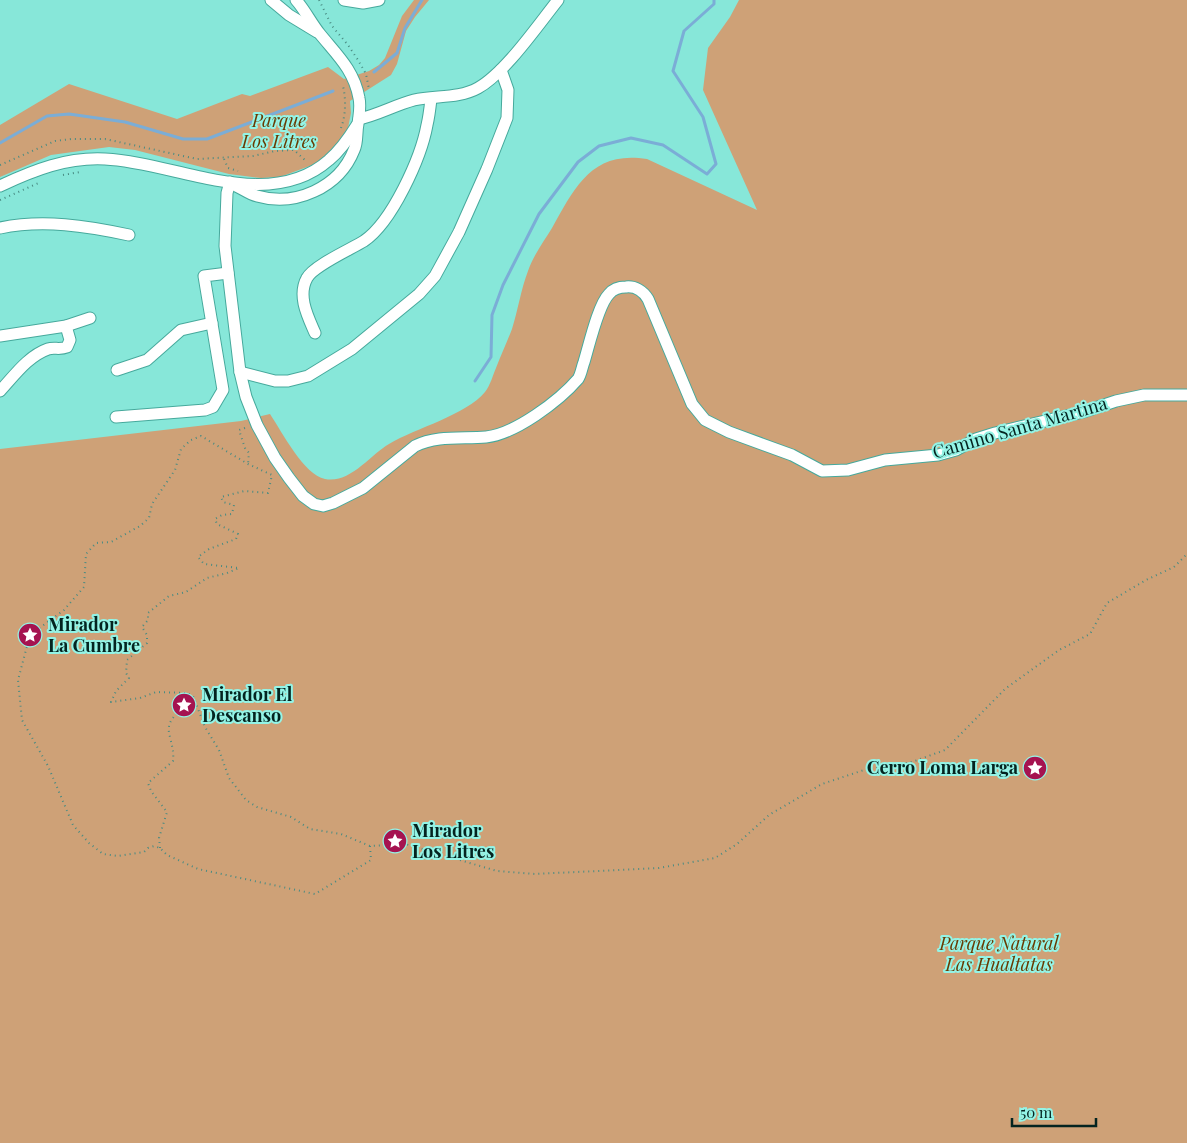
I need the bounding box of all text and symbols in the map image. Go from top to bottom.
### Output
park label: Parque Los Litres [241,108,316,153]
street label: Camino Santa Martina [930,391,1110,463]
place label: Mirador La Cumbre [48,612,140,657]
place icon: Mirador La Cumbre [17,622,43,648]
place label: Mirador El Descanso [202,682,293,727]
place icon: Mirador El Descanso [171,692,197,718]
place label: Cerro Loma Larga [867,755,1019,779]
place icon: Cerro Loma Larga [1022,755,1048,781]
place label: Mirador Los Litres [412,818,494,863]
place icon: Mirador Los Litres [382,828,408,854]
park label: Parque Natural Las Hualtatas [939,931,1059,976]
scale bar [1012,1096,1096,1128]
text: 50 m [1020,1102,1053,1122]

